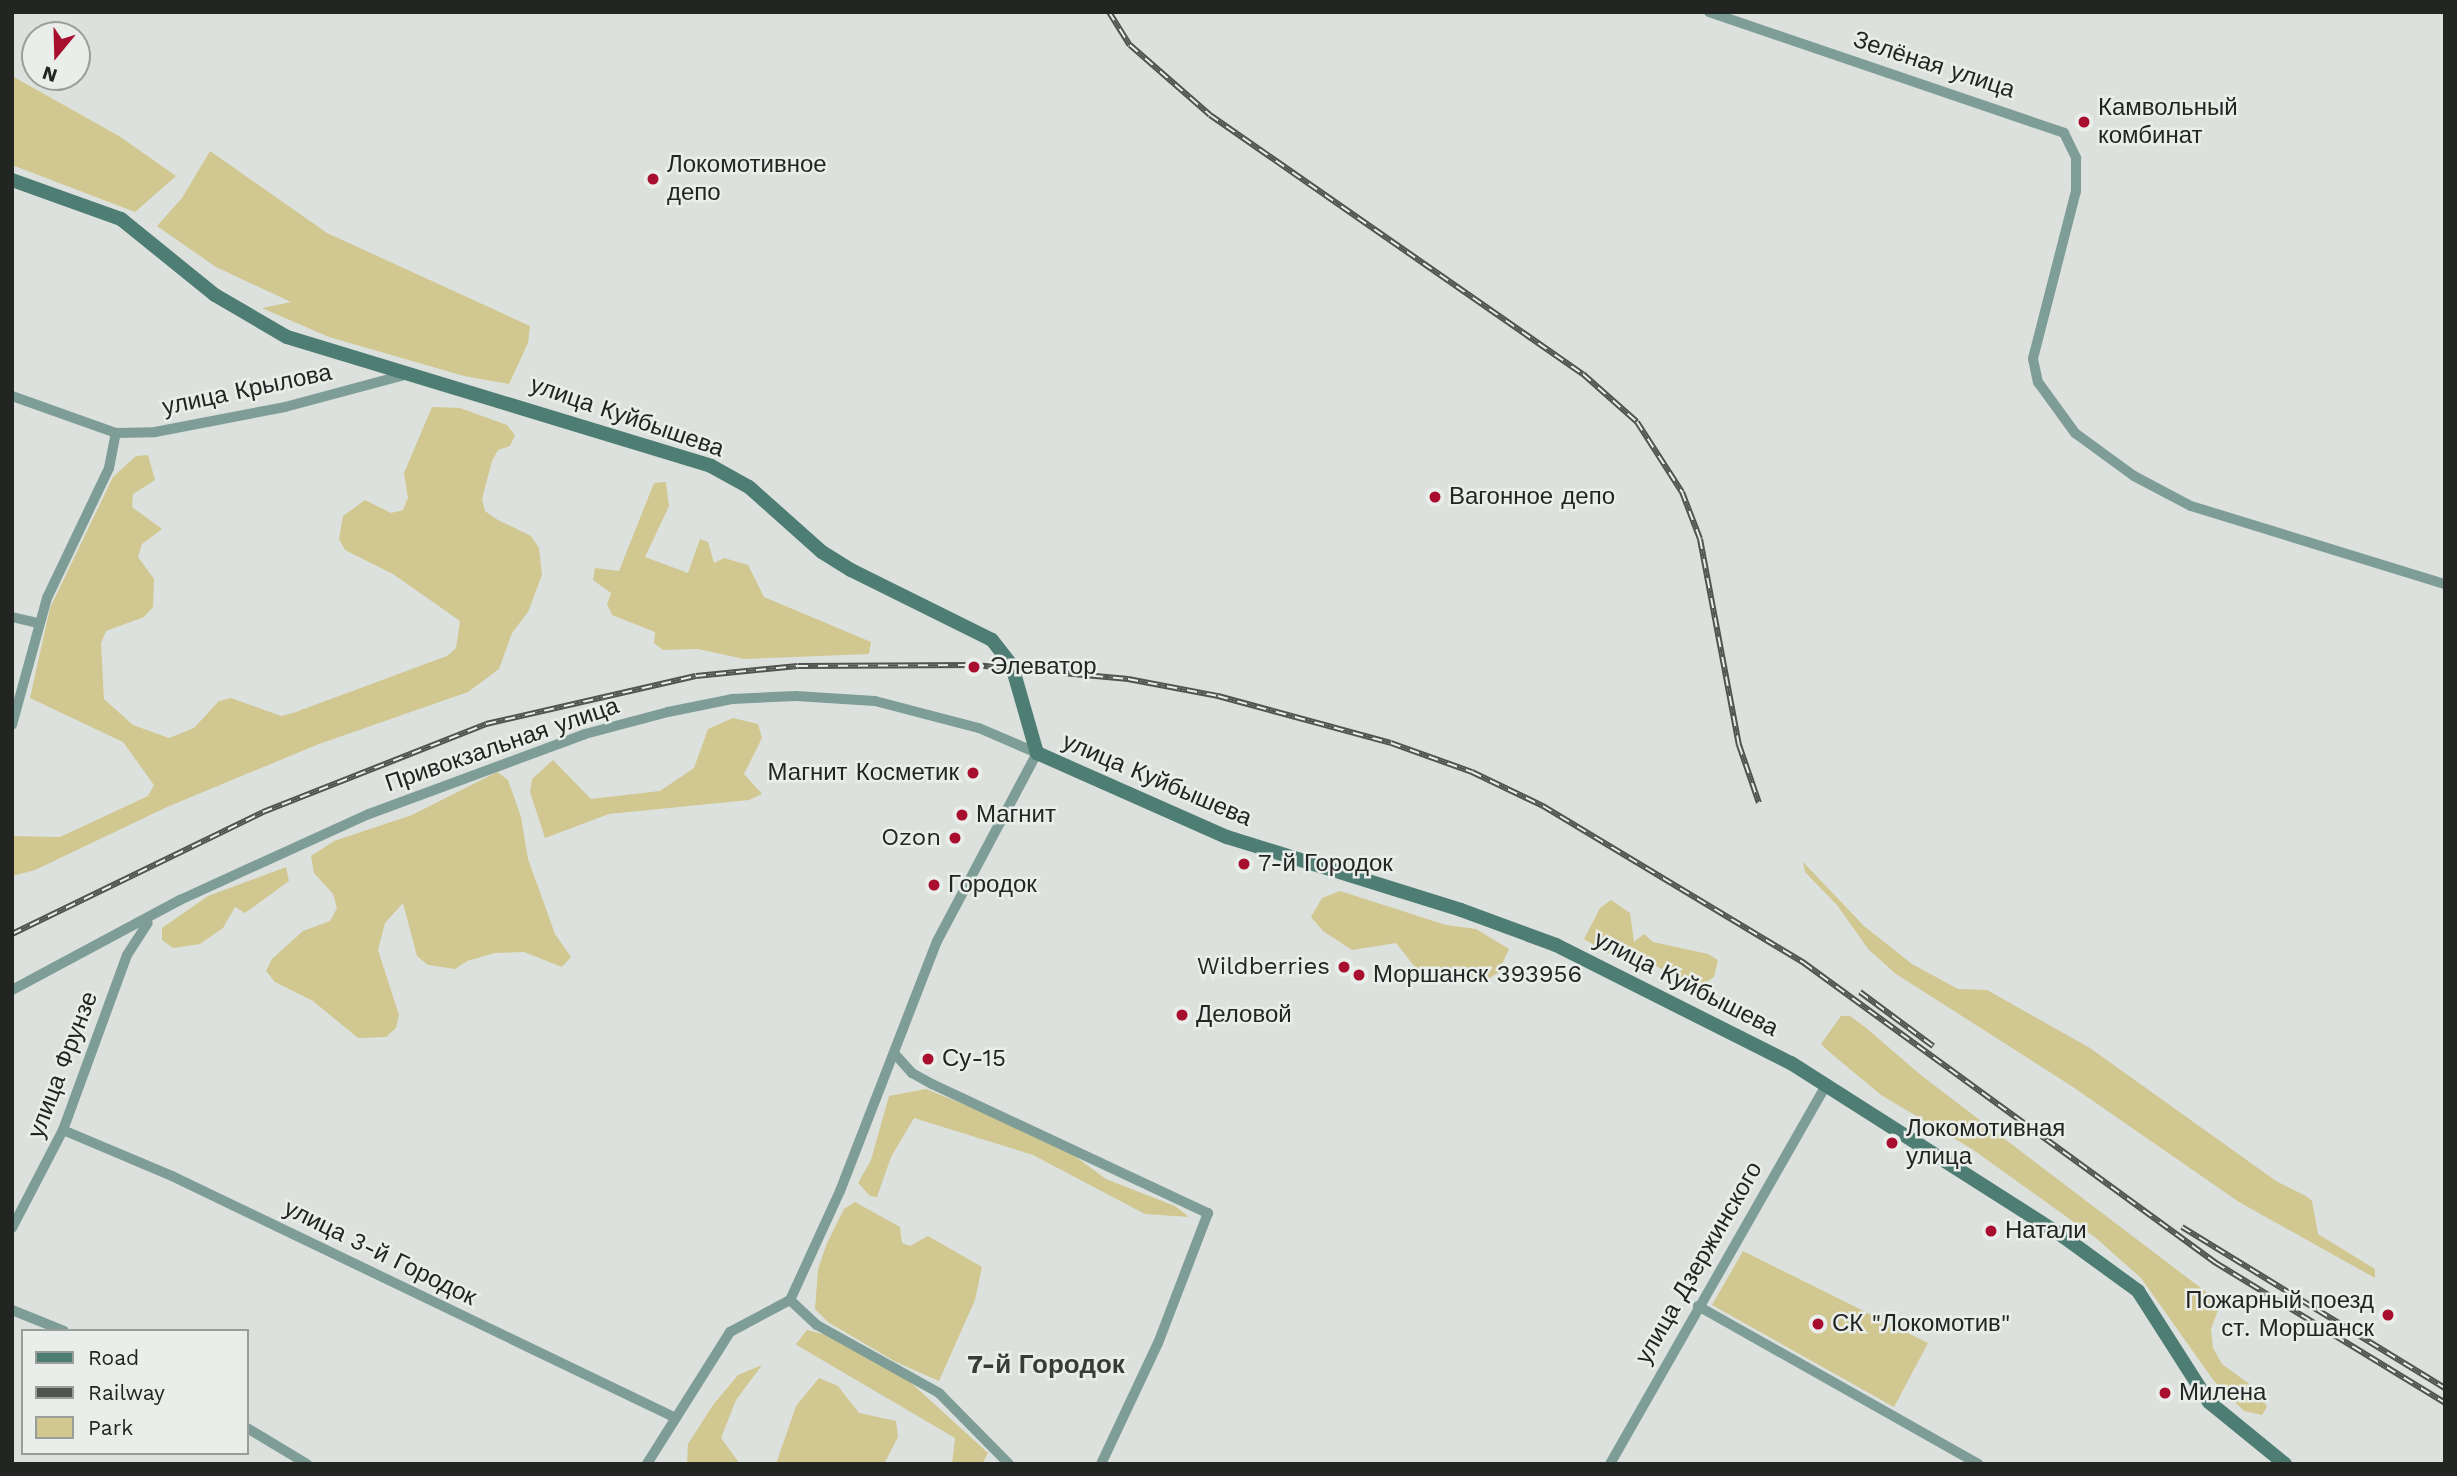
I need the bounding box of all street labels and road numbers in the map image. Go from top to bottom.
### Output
street label: Зелёная улица [1850,25,2018,105]
street label: улица Крылова [160,358,334,422]
street label: улица Куйбышева [526,370,728,464]
street label: Привокзальная улица [381,691,623,799]
street label: улица Куйбышева [1058,727,1256,833]
street label: улица Куйбышева [1589,925,1783,1043]
street label: улица Фрунзе [22,988,104,1142]
street label: улица Дзержинского [1629,1157,1769,1369]
street label: улица 3-й Городок [279,1194,481,1312]

